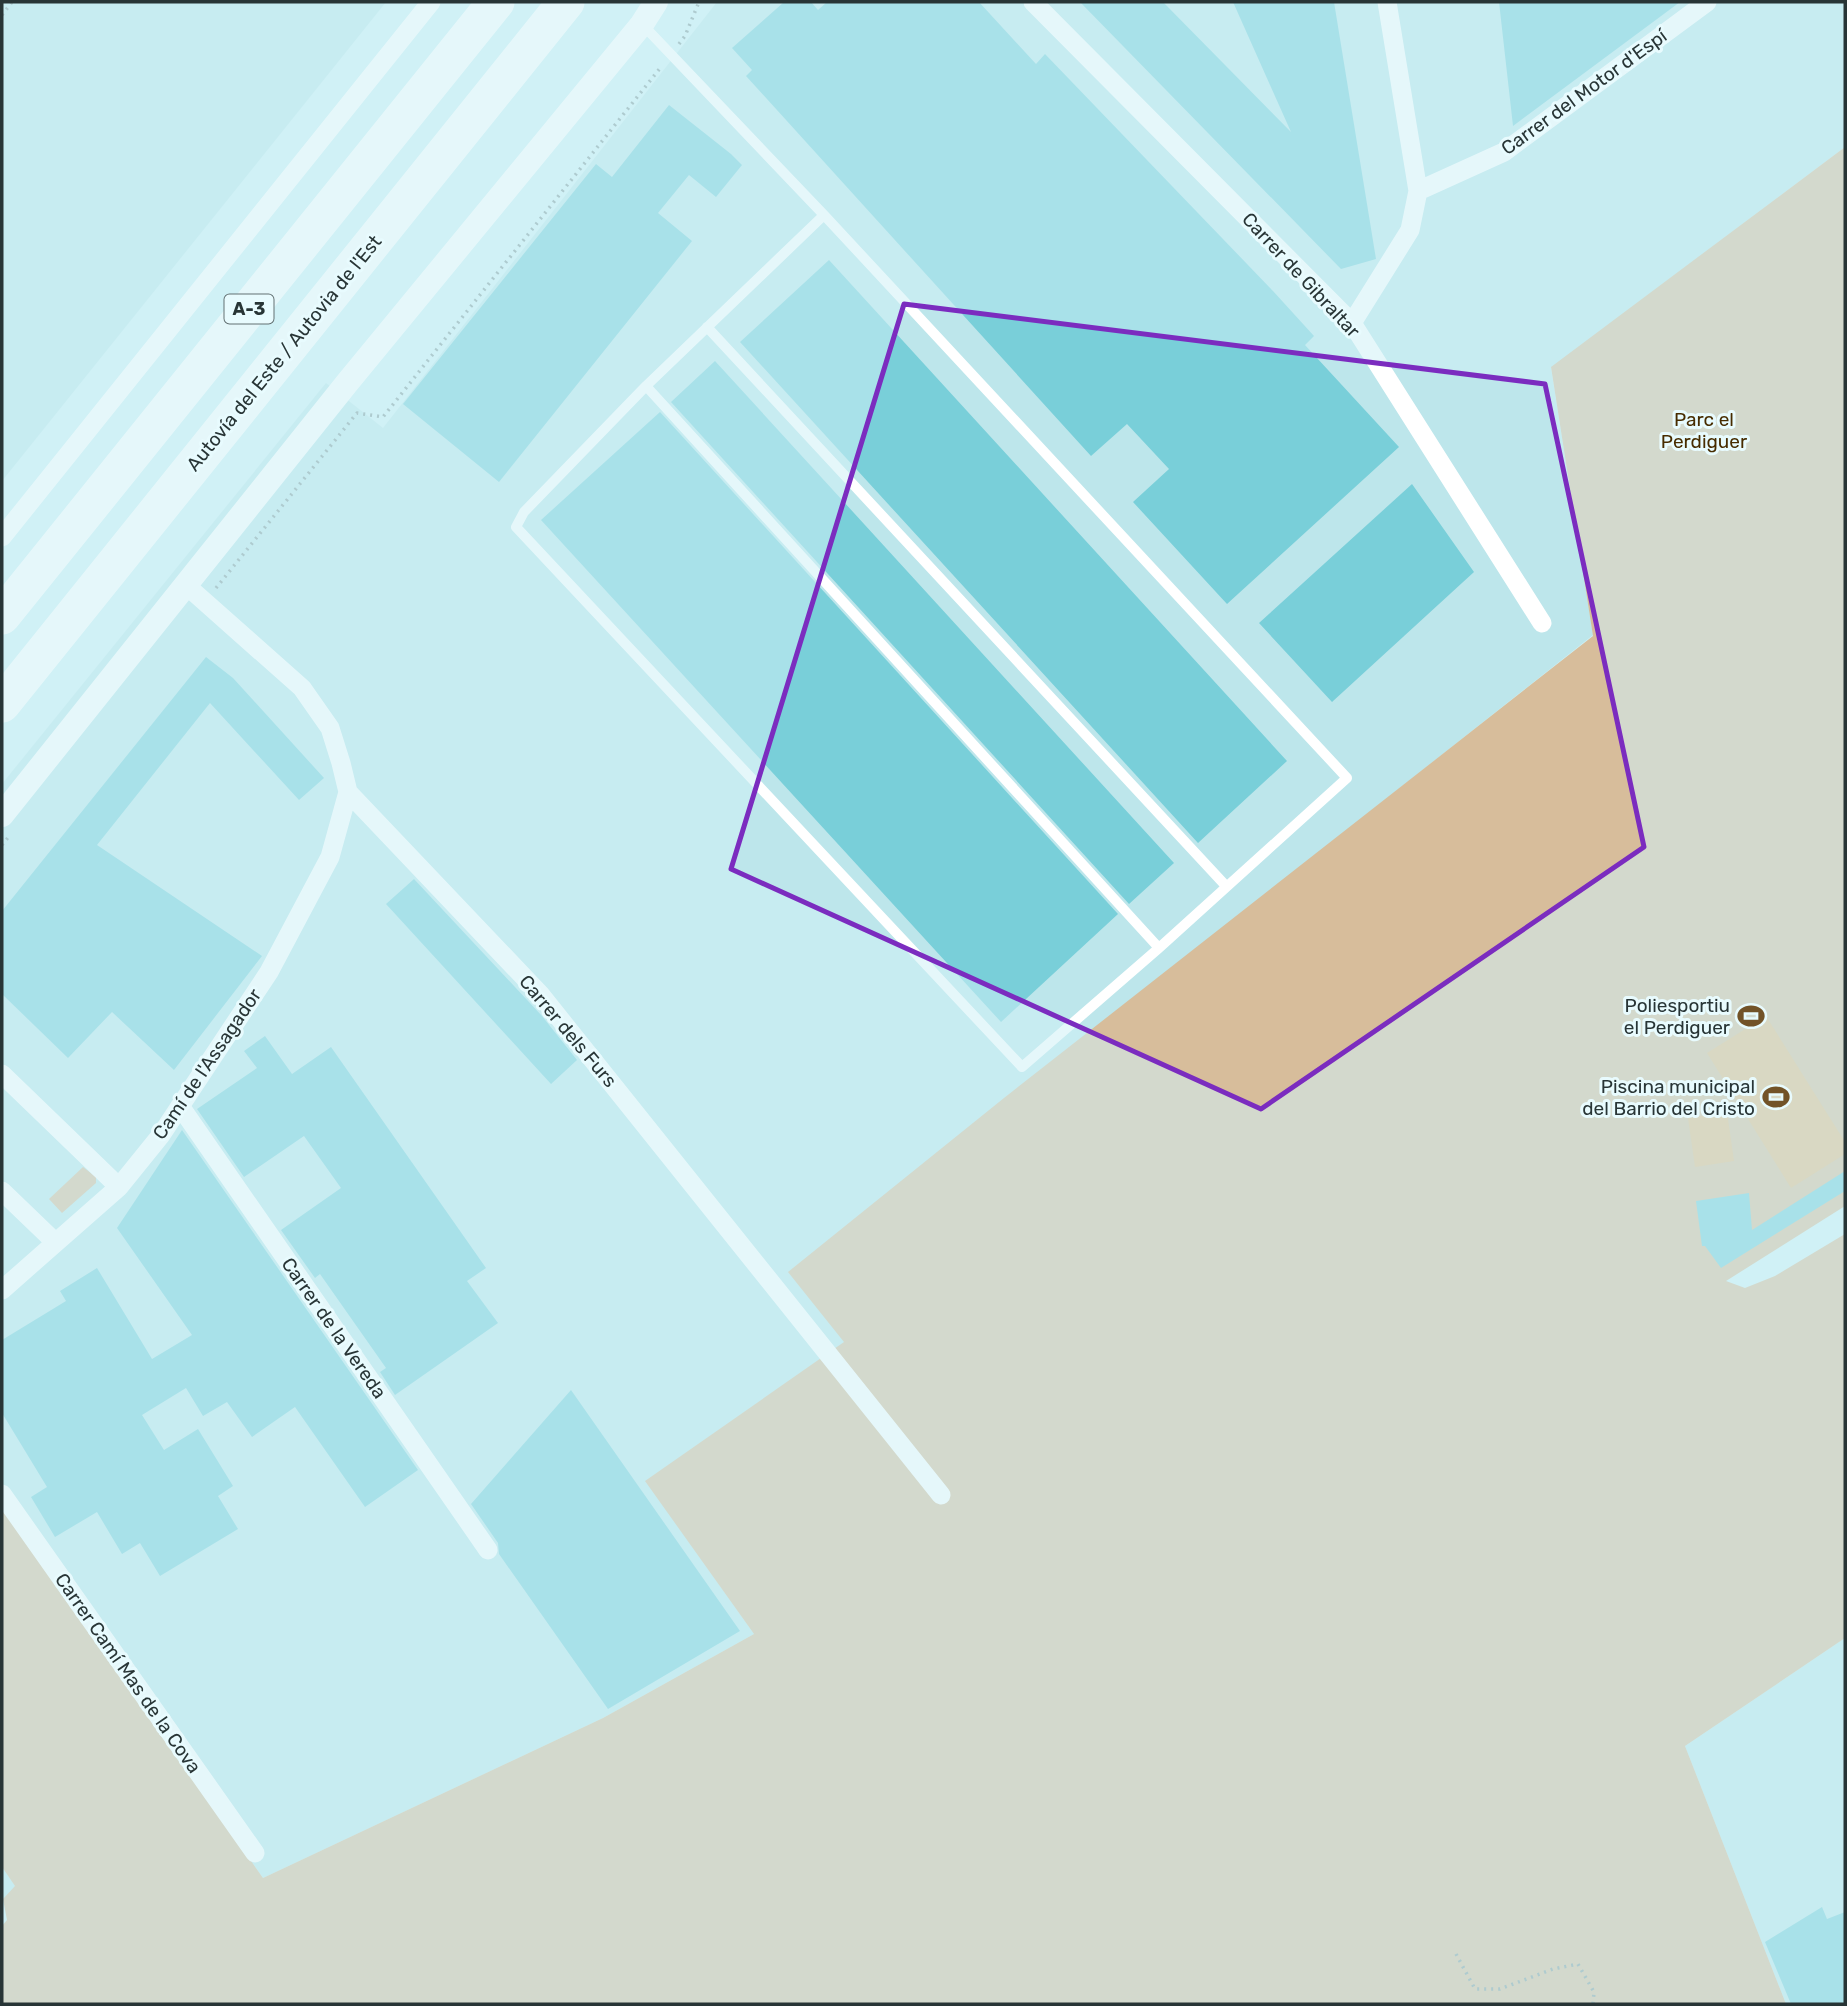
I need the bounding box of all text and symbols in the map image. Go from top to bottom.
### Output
street label: Carrer del Motor d'Espí [1497,23,1672,160]
street label: Carrer de Gibraltar [1237,208,1365,343]
street label: Autovía del Este / Autovia de l'Est [182,230,387,476]
road number: A-3 [224,295,274,324]
park label: Parc el Perdiguer [1661,408,1748,453]
street label: Carrer dels Furs [514,970,622,1092]
street label: Camí de l'Assagador [148,983,267,1144]
place label: Poliesportiu el Perdiguer [1624,994,1731,1039]
sports icon: Poliesportiu el Perdiguer [1736,1001,1766,1031]
place label: Piscina municipal del Barrio del Cristo [1582,1075,1755,1120]
sports icon: Piscina municipal del Barrio del Cristo [1761,1082,1791,1112]
street label: Carrer de la Vereda [277,1253,391,1403]
street label: Carrer Camí Mas de la Cova [50,1569,206,1777]

